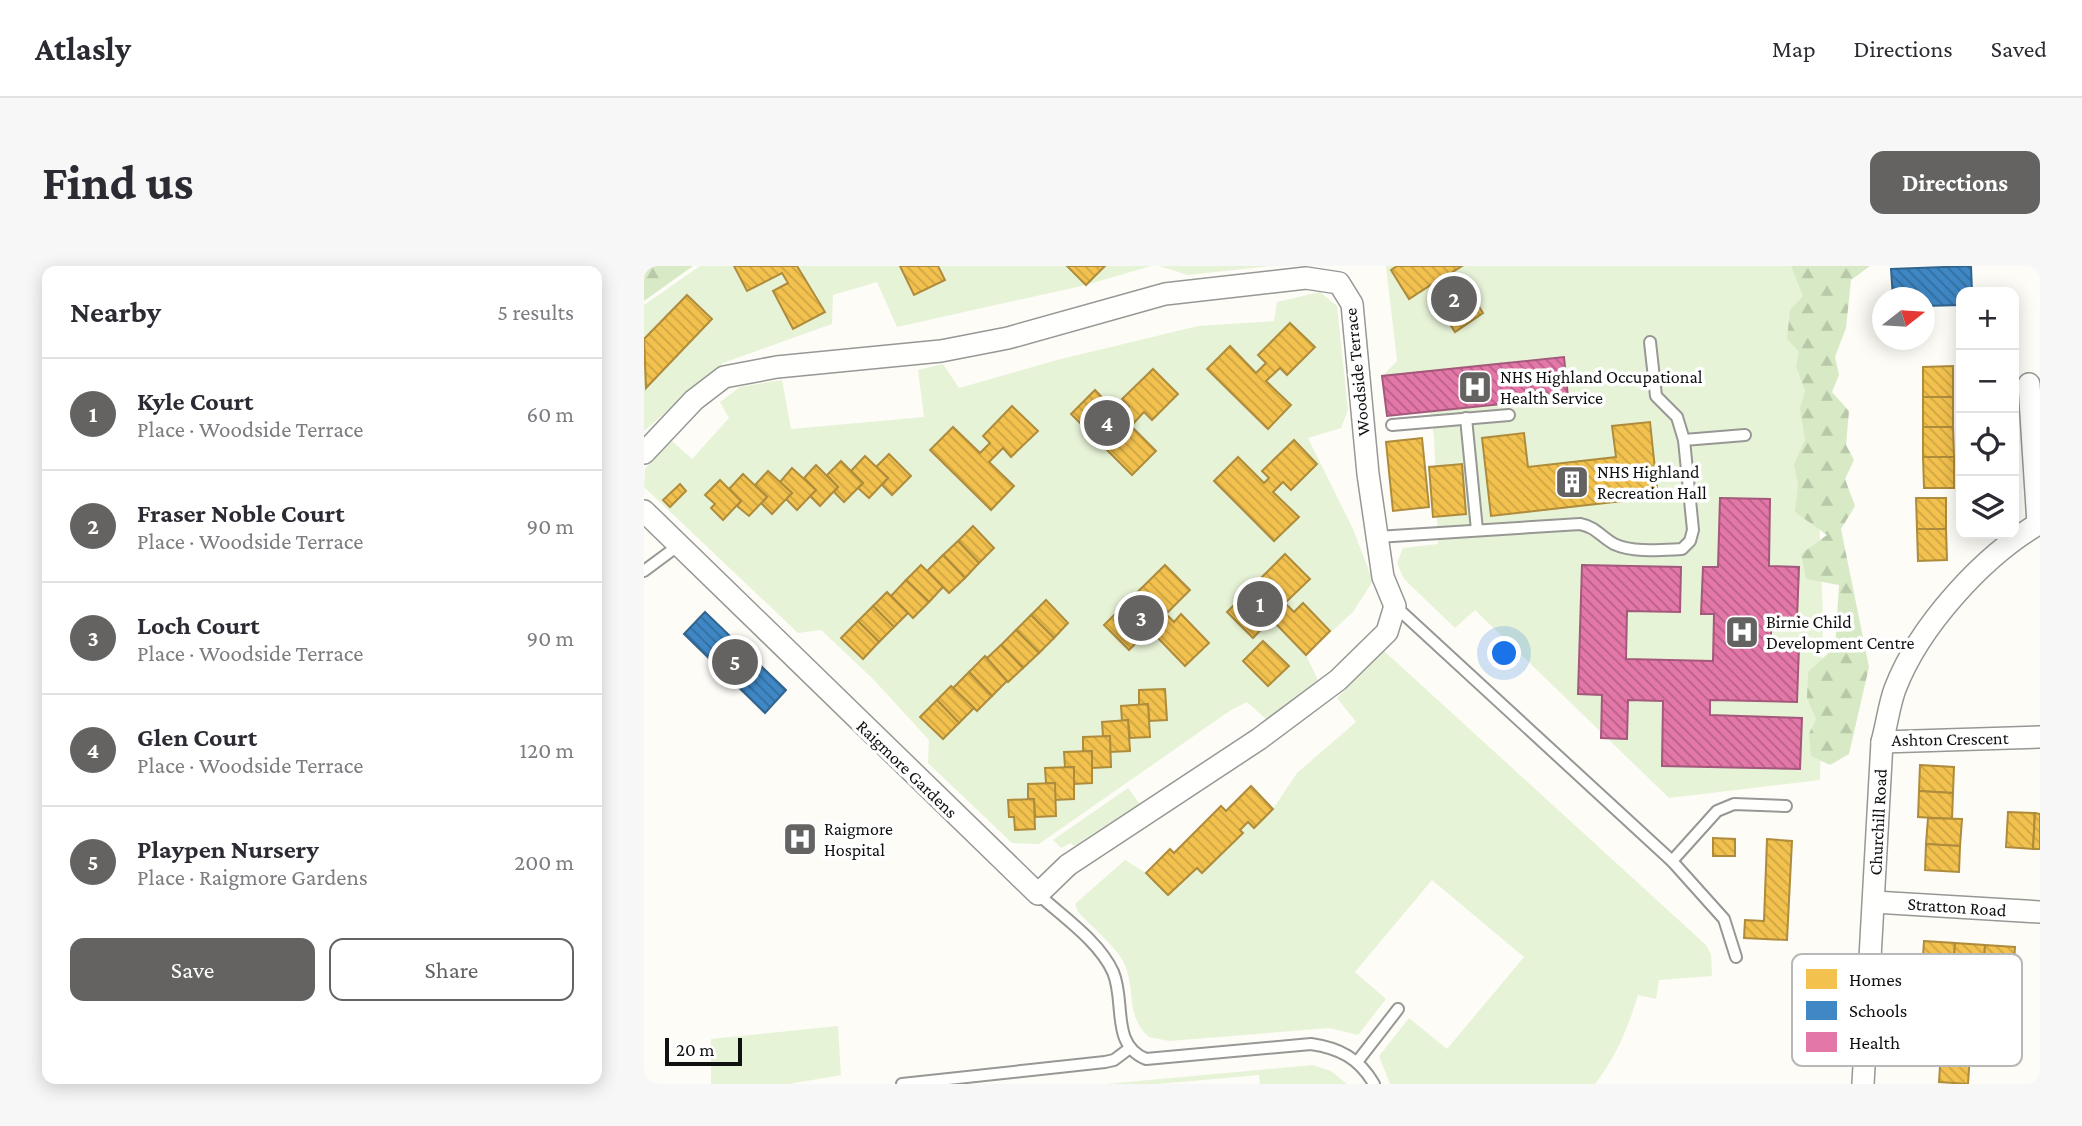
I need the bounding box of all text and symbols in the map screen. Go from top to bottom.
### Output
text: Atlasly [35,30,131,67]
text: Map [1772,35,1816,62]
text: Directions [1854,35,1953,62]
text: Saved [1991,35,2047,62]
button: Directions [1870,151,2040,214]
text: Find us [42,155,194,210]
pin: 2 [1431,273,1477,325]
north arrow [1872,287,1935,350]
map controls [1956,287,2019,539]
button: + [1956,287,2019,350]
text: Nearby [70,295,161,328]
text: 5 results [497,299,574,325]
street label: Woodside Terrace [1340,307,1374,437]
button: − [1956,350,2019,413]
place label: NHS Highland Occupational Health Service [1500,367,1703,408]
hospital icon: NHS Highland Occupational Health Service [1456,368,1494,406]
text: Kyle Court [137,387,253,416]
pin: 4 [1084,397,1130,449]
text: 1 [89,401,97,427]
text: 60 m [527,401,574,427]
button: locate [1956,413,2019,476]
text: Place · Woodside Terrace [137,416,363,442]
place label: NHS Highland Recreation Hall [1597,462,1707,503]
building icon: NHS Highland Recreation Hall [1553,463,1591,501]
button: layers [1956,476,2019,539]
text: Fraser Noble Court [137,499,345,528]
text: 2 [87,513,99,539]
text: 90 m [527,513,574,539]
text: Place · Woodside Terrace [137,528,363,554]
pin: 1 [1237,578,1283,630]
pin: 3 [1118,592,1164,644]
text: Loch Court [137,611,260,640]
place label: Birnie Child Development Centre [1766,612,1914,653]
hospital icon: Birnie Child Development Centre [1723,613,1761,651]
text: 3 [87,625,99,651]
text: 90 m [527,625,574,651]
pin: 5 [712,636,758,688]
your location [1487,636,1521,670]
text: Place · Woodside Terrace [137,640,363,666]
street label: Raigmore Gardens [853,716,961,822]
text: Glen Court [137,723,257,752]
street label: Ashton Crescent [1891,728,2010,750]
text: 4 [87,737,99,763]
text: 120 m [520,737,574,763]
text: Place · Woodside Terrace [137,752,363,778]
street label: Churchill Road [1865,768,1891,876]
place label: Raigmore Hospital [824,819,893,860]
hospital icon: Raigmore Hospital [781,820,819,858]
text: Playpen Nursery [137,835,319,864]
text: 5 [87,849,99,875]
text: 200 m [514,849,574,875]
text: Place · Raigmore Gardens [137,864,368,890]
street label: Stratton Road [1907,894,2008,920]
button: Save [70,938,315,1001]
button: Share [329,938,574,1001]
legend [1792,954,2022,1066]
text: Homes [1849,969,1902,990]
text: Schools [1849,1000,1907,1021]
text: Health [1849,1032,1900,1053]
scale bar [665,1035,742,1067]
text: 20 m [676,1039,715,1060]

